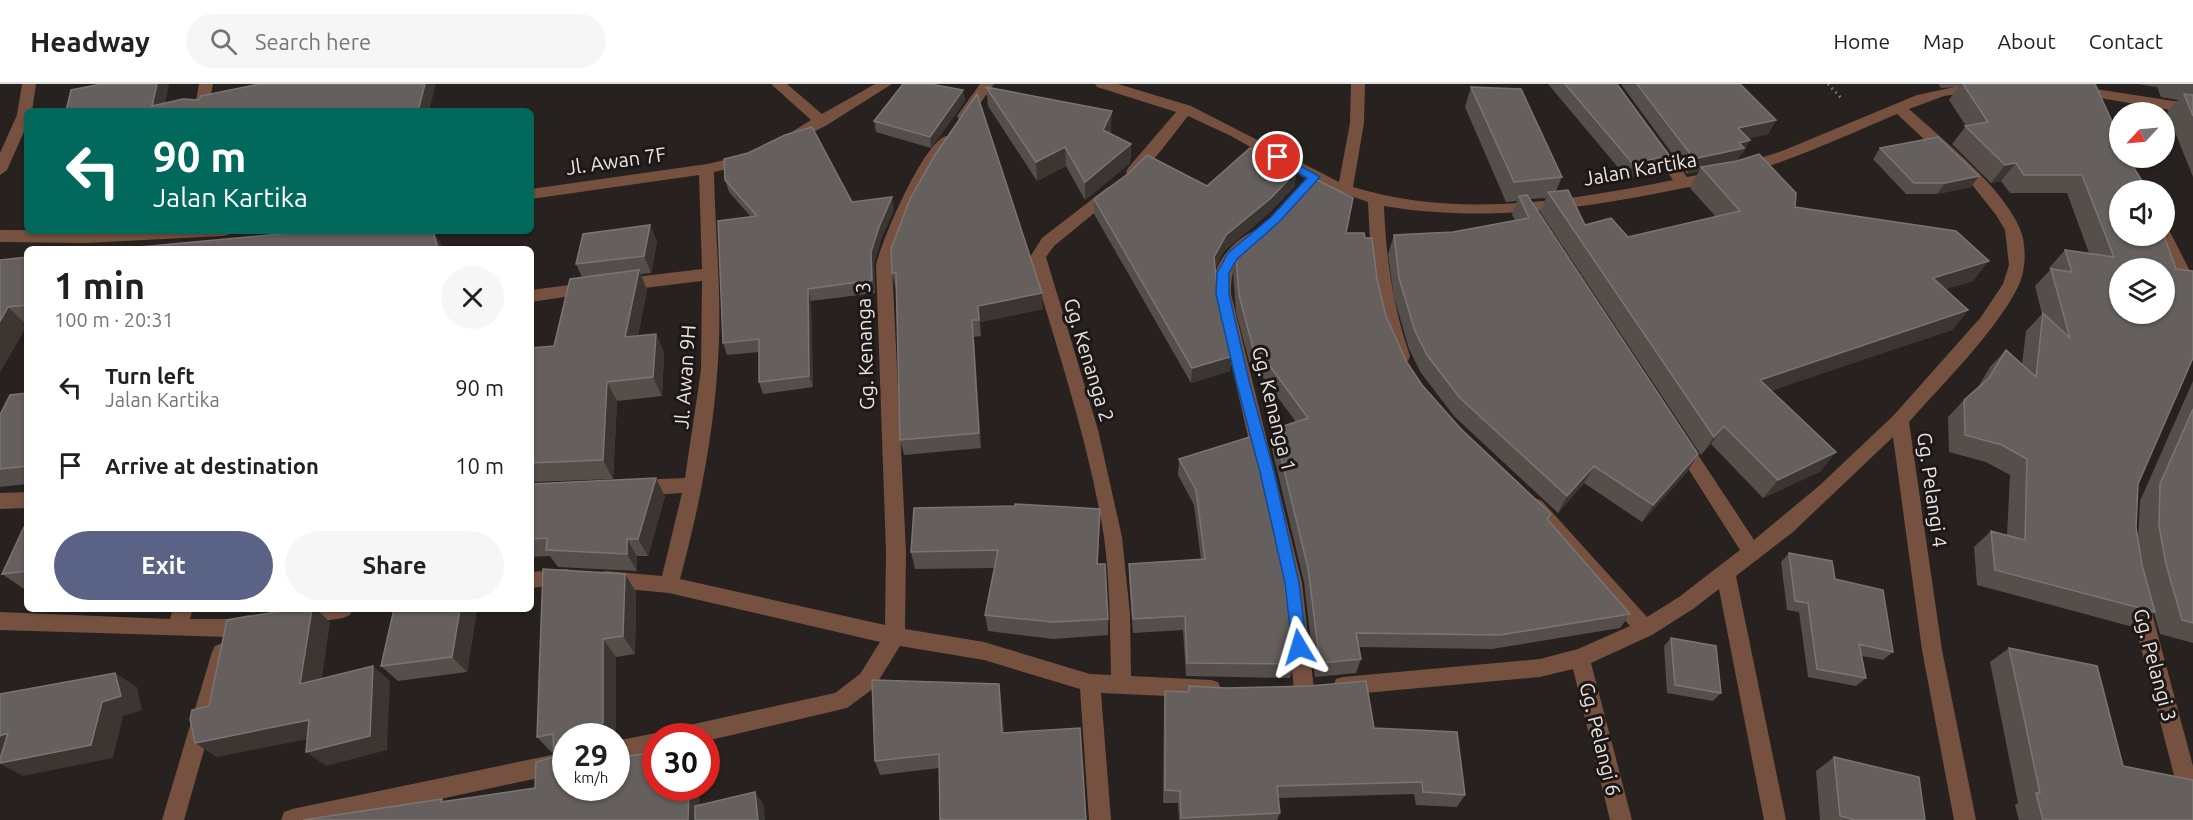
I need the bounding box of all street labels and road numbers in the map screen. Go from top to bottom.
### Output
street label: Jl. Awan 7F [564,142,668,179]
street label: Jalan Kartika [1581,147,1698,190]
street label: Gg. Kenanga 3 [851,282,878,410]
street label: Gg. Kenanga 2 [1060,295,1119,424]
street label: Jl. Awan 9H [669,324,700,430]
street label: Gg. Kenanga 1 [1248,344,1301,474]
street label: Gg. Pelangi 4 [1913,431,1952,549]
street label: Gg. Pelangi 3 [2129,606,2182,724]
street label: Gg. Pelangi 6 [1575,680,1626,798]

